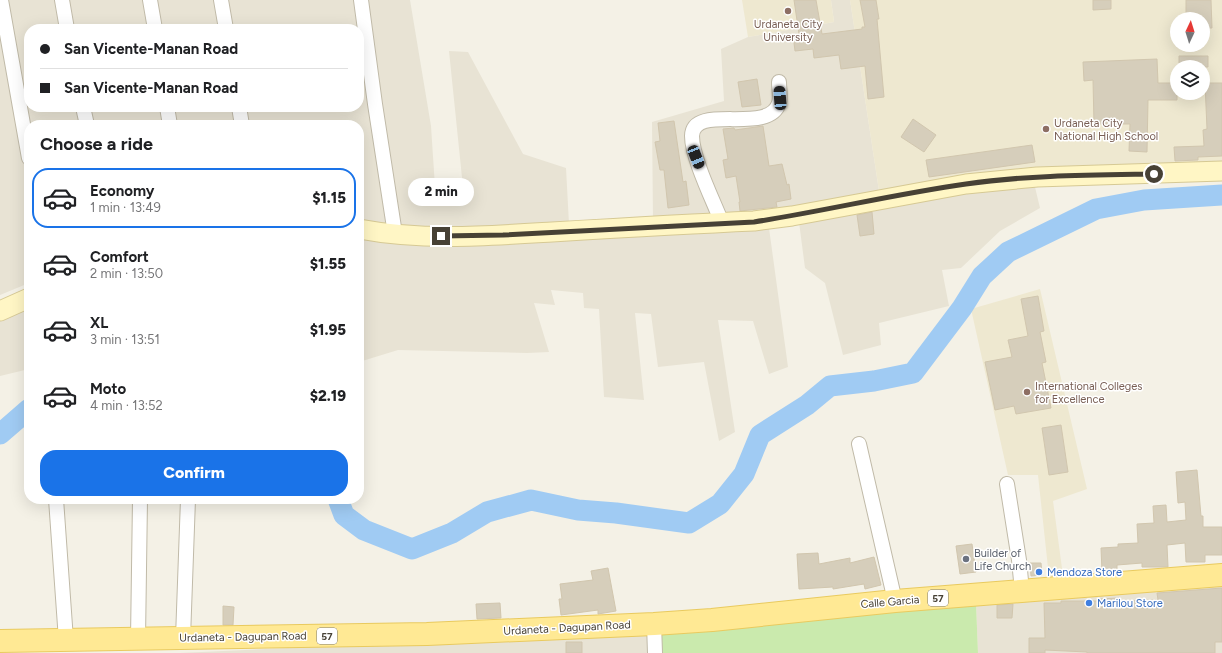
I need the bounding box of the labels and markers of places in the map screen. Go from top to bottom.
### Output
marker: Urdaneta City University [783,6,793,16]
place label: Urdaneta City University [754,18,822,44]
place label: Urdaneta City National High School [1054,117,1158,143]
marker: Urdaneta City National High School [1041,124,1051,134]
place label: International Colleges for Excellence [1035,380,1142,406]
marker: International Colleges for Excellence [1022,387,1032,397]
place label: Builder of Life Church [974,547,1031,573]
marker: Builder of Life Church [961,554,971,564]
place label: Mendoza Store [1047,566,1122,579]
marker: Mendoza Store [1034,567,1044,577]
place label: Marilou Store [1097,597,1163,610]
marker: Marilou Store [1084,598,1094,608]

